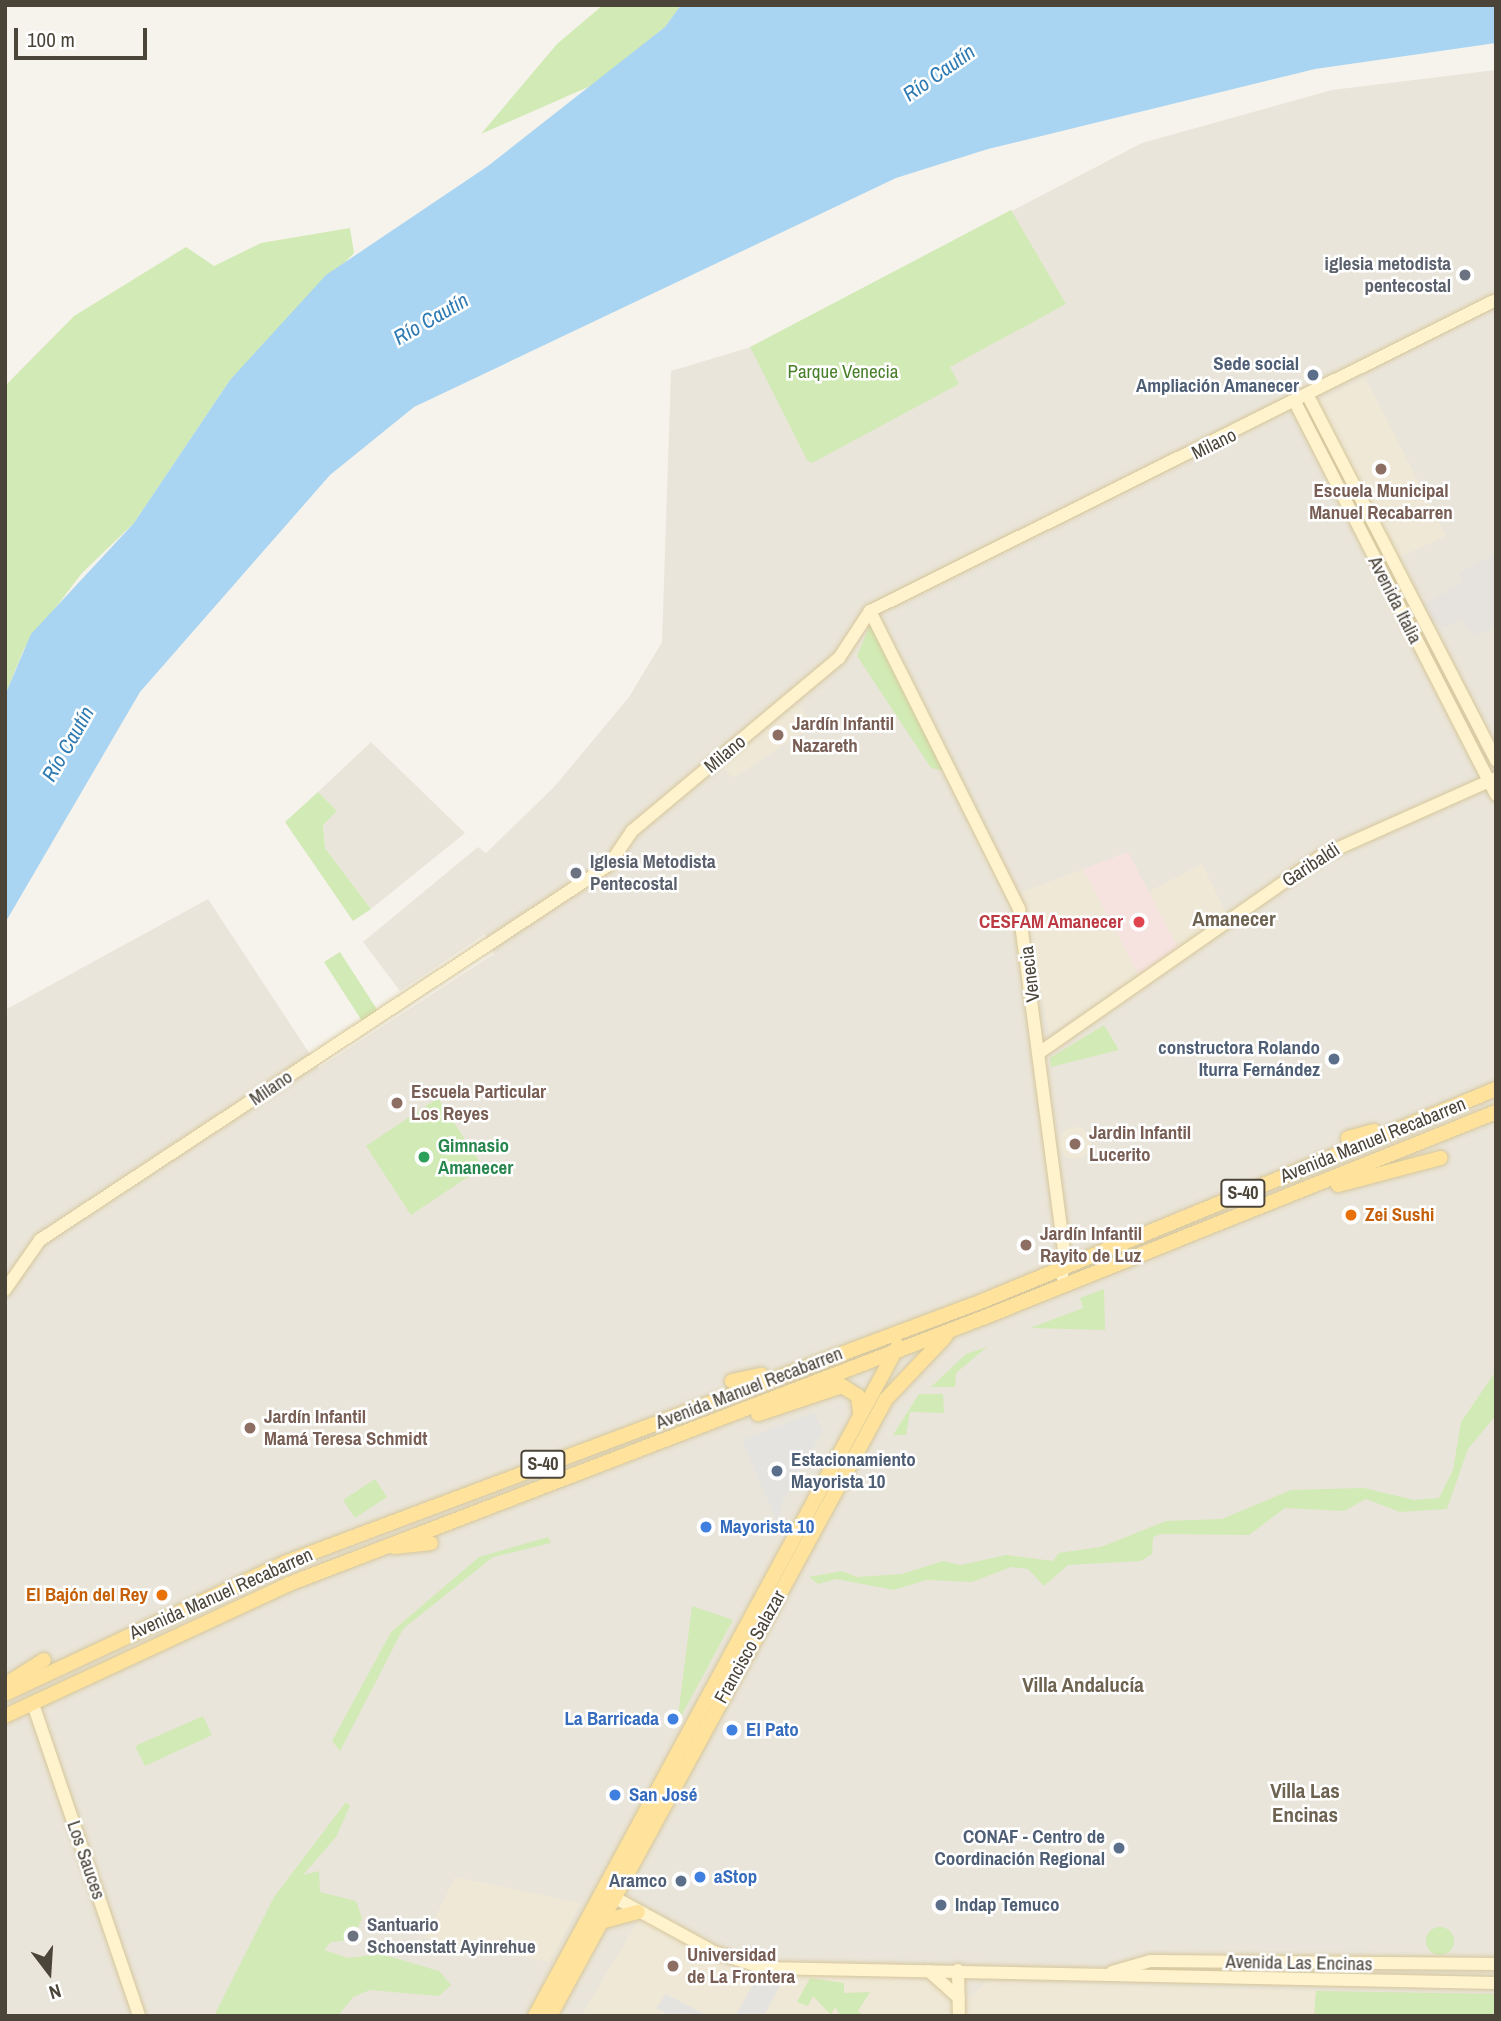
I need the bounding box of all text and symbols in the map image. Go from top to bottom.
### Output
scale bar [18,14,150,58]
text: 100 m [27,25,75,54]
water label: Río Cautín [898,39,980,107]
place label: iglesia metodista pentecostal [1325,253,1451,297]
marker: iglesia metodista pentecostal [1457,267,1473,283]
water label: Río Cautín [389,288,473,350]
place label: Sede social Ampliación Amanecer [1135,353,1299,397]
park label: Parque Venecia [788,361,898,383]
marker: Sede social Ampliación Amanecer [1305,367,1321,383]
street label: Milano [1188,424,1240,464]
marker: Escuela Municipal Manuel Recabarren [1373,461,1389,477]
place label: Escuela Municipal Manuel Recabarren [1309,480,1453,524]
street label: Avenida Italia [1363,552,1427,648]
water label: Río Cautín [37,702,99,786]
place label: Jardín Infantil Nazareth [792,713,894,757]
marker: Jardín Infantil Nazareth [770,727,786,743]
street label: Milano [700,730,750,778]
street label: Garibaldi [1278,838,1344,892]
place label: Iglesia Metodista Pentecostal [590,851,716,895]
marker: Iglesia Metodista Pentecostal [568,865,584,881]
district label: Amanecer [1192,906,1276,932]
place label: CESFAM Amanecer [978,911,1123,933]
marker: CESFAM Amanecer [1129,912,1149,932]
street label: Venecia [1015,945,1045,1003]
place label: constructora Rolando Iturra Fernández [1158,1037,1320,1081]
marker: constructora Rolando Iturra Fernández [1326,1051,1342,1067]
street label: Milano [245,1065,297,1111]
place label: Escuela Particular Los Reyes [411,1081,546,1125]
street label: Avenida Manuel Recabarren [1277,1092,1469,1188]
marker: Escuela Particular Los Reyes [389,1095,405,1111]
place label: Jardin Infantil Lucerito [1089,1122,1191,1166]
place label: Gimnasio Amanecer [438,1135,513,1179]
marker: Jardin Infantil Lucerito [1067,1136,1083,1152]
marker: Gimnasio Amanecer [416,1149,432,1165]
road number: S-40 [1220,1178,1266,1208]
place label: Zei Sushi [1365,1204,1434,1226]
marker: Zei Sushi [1343,1207,1359,1223]
place label: Jardín Infantil Rayito de Luz [1040,1223,1142,1267]
marker: Jardín Infantil Rayito de Luz [1018,1237,1034,1253]
street label: Avenida Manuel Recabarren [652,1342,846,1434]
place label: Jardín Infantil Mamá Teresa Schmidt [264,1406,427,1450]
marker: Jardín Infantil Mamá Teresa Schmidt [242,1420,258,1436]
place label: Estacionamiento Mayorista 10 [791,1449,916,1493]
road number: S-40 [520,1450,566,1478]
marker: Estacionamiento Mayorista 10 [769,1463,785,1479]
place label: Mayorista 10 [720,1516,814,1538]
marker: Mayorista 10 [698,1519,714,1535]
street label: Avenida Manuel Recabarren [126,1543,316,1645]
place label: El Bajón del Rey [26,1584,148,1606]
marker: El Bajón del Rey [154,1587,170,1603]
street label: Francisco Salazar [710,1587,790,1707]
district label: Villa Andalucía [1022,1672,1144,1698]
place label: La Barricada [565,1708,659,1730]
marker: La Barricada [665,1711,681,1727]
place label: El Pato [746,1719,799,1741]
marker: El Pato [724,1722,740,1738]
district label: Villa Las Encinas [1270,1778,1340,1828]
place label: San José [629,1784,697,1806]
marker: San José [607,1787,623,1803]
street label: Los Sauces [62,1818,110,1902]
place label: CONAF - Centro de Coordinación Regional [934,1826,1105,1870]
marker: CONAF - Centro de Coordinación Regional [1111,1840,1127,1856]
place label: aStop [714,1866,757,1888]
marker: aStop [692,1869,708,1885]
place label: Aramco [609,1870,667,1892]
marker: Aramco [673,1873,689,1889]
place label: Indap Temuco [955,1894,1059,1916]
marker: Indap Temuco [933,1897,949,1913]
place label: Santuario Schoenstatt Ayinrehue [367,1914,536,1958]
marker: Santuario Schoenstatt Ayinrehue [345,1928,361,1944]
north arrow [14,1937,84,2007]
place label: Universidad de La Frontera [687,1944,795,1988]
street label: Avenida Las Encinas [1225,1950,1373,1976]
marker: Universidad de La Frontera [665,1958,681,1974]
text: N [46,1978,64,2006]

